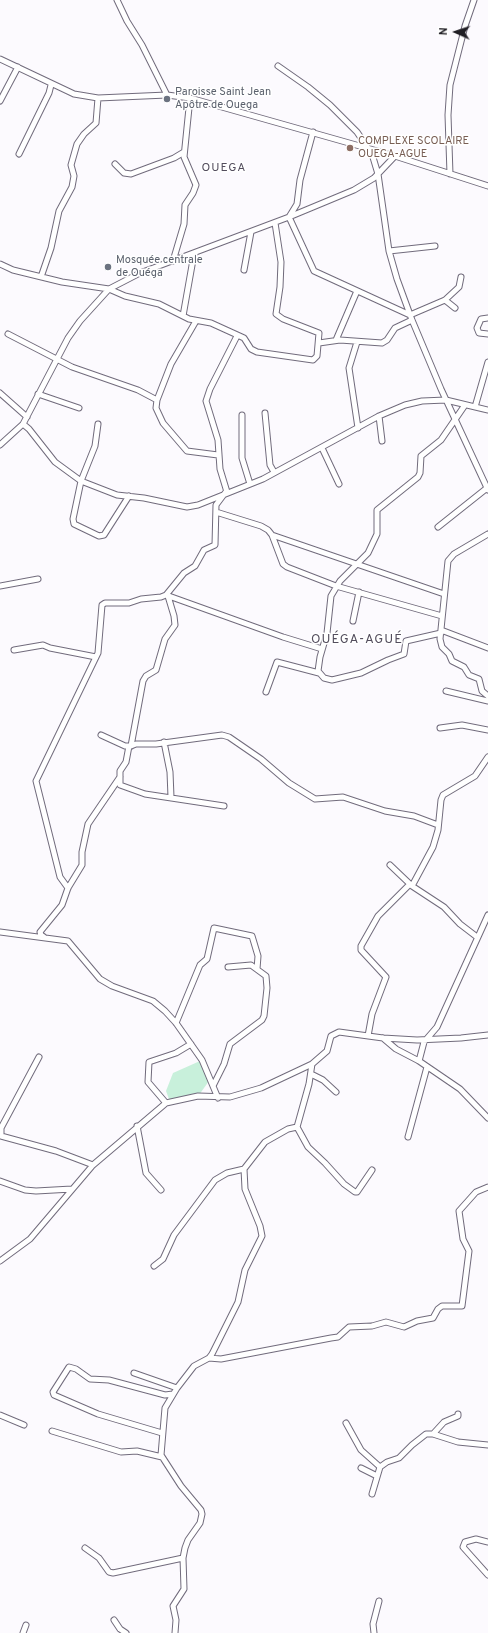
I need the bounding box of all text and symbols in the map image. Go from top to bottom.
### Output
north arrow [436,12,476,52]
text: N [437,27,451,36]
place label: Paroisse Saint Jean Apôtre de Ouega [175,86,271,112]
marker: Paroisse Saint Jean Apôtre de Ouega [162,94,172,104]
place label: COMPLEXE SCOLAIRE OUEGA-AGUE [358,135,469,161]
marker: COMPLEXE SCOLAIRE OUEGA-AGUE [345,143,355,153]
district label: OUEGA [201,162,247,176]
place label: Mosquée centrale de Ouéga [116,254,203,280]
marker: Mosquée centrale de Ouéga [103,262,113,272]
district label: OUÉGA-AGUÉ [311,632,403,648]

